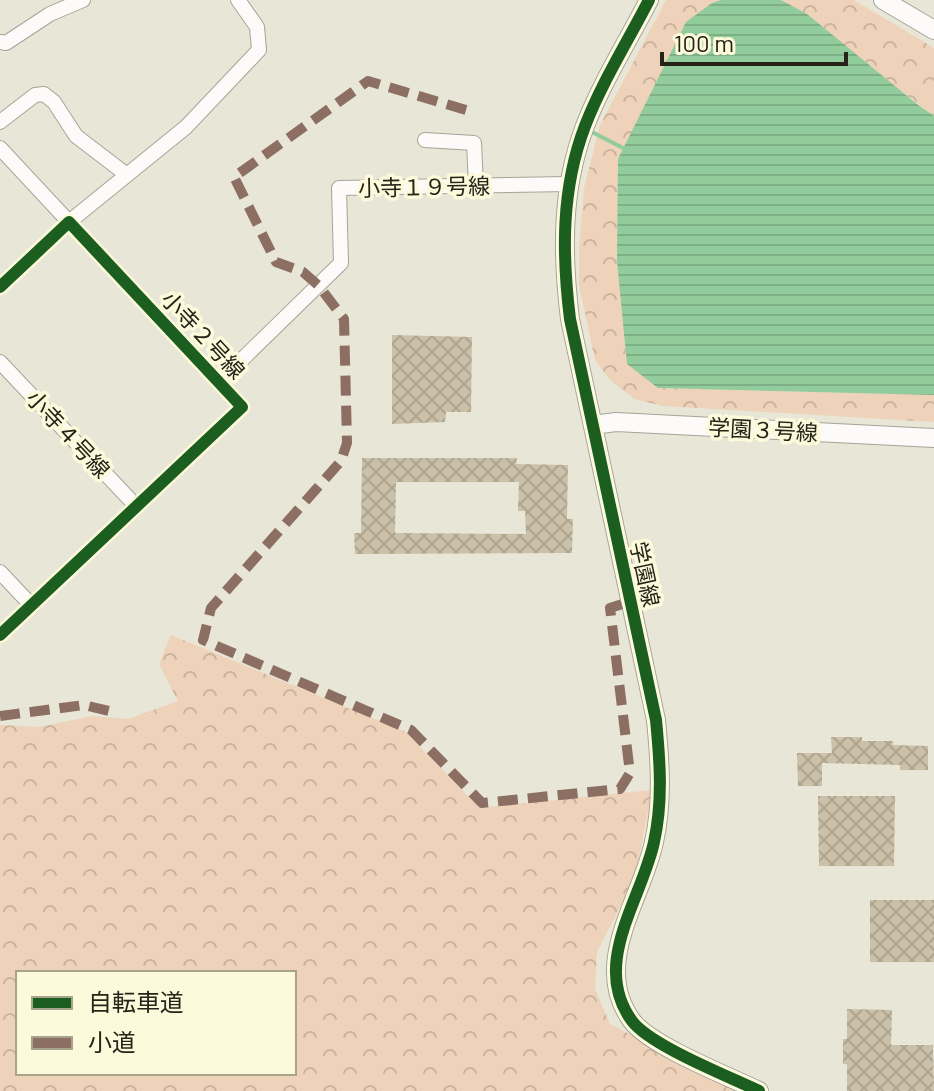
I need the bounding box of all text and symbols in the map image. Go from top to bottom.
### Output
scale bar [662,16,846,66]
text: 100 m [674,28,734,57]
street label: 小寺１９号線 [358,172,490,200]
street label: 小寺２号線 [157,285,251,383]
street label: 小寺４号線 [22,384,116,482]
street label: 学園３号線 [707,413,819,445]
street label: 学園線 [626,539,666,609]
legend [16,971,296,1075]
text: 自転車道 [88,987,184,1016]
text: 小道 [88,1027,136,1056]

